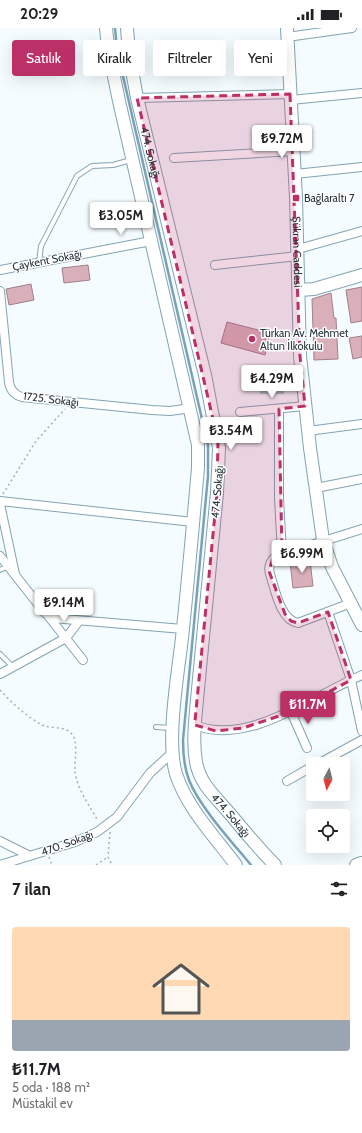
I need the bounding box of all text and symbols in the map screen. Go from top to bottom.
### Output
text: 20:29 [20,5,58,23]
chip: Satılık [12,40,75,76]
chip: Kiralık [83,40,145,76]
chip: Filtreler [153,40,226,76]
chip: Yeni [234,40,287,76]
street label: 474. Sokağı [137,125,164,180]
pin: ₺9.72M [249,125,315,159]
text: ₺9.72M [261,130,303,146]
place label: Bağlaraltı 7 [304,191,355,205]
marker: Bağlaraltı 7 [291,193,301,203]
pin: ₺3.05M [88,202,154,236]
text: ₺3.05M [99,207,143,223]
street label: Şükran Caddesi [289,216,305,288]
street label: Çaykent Sokağı [11,246,83,274]
place label: Türkan Av. Mehmet Altun İlkokulu [260,326,349,353]
marker: Türkan Av. Mehmet Altun İlkokulu [247,334,257,344]
pin: ₺4.29M [239,365,305,399]
text: ₺4.29M [250,370,294,386]
street label: 1725. Sokağı [22,389,80,409]
pin: ₺3.54M [198,417,264,451]
text: ₺3.54M [209,422,253,438]
street label: 474. Sokağı [208,465,226,519]
pin: ₺6.99M [269,540,335,574]
text: ₺6.99M [280,545,324,561]
pin: ₺9.14M [31,589,97,623]
text: ₺9.14M [43,594,85,610]
pin: ₺11.7M [275,691,341,725]
text: ₺11.7M [289,696,327,712]
north arrow [306,757,350,801]
map controls [306,757,350,853]
street label: 474. Sokağı [208,791,253,840]
button: locate [306,809,350,853]
street label: 470. Sokağı [39,827,95,859]
icon: filters [328,878,350,900]
text: 7 ilan [12,879,51,899]
icon: home [145,953,217,1025]
text: ₺11.7M [12,1059,61,1079]
text: 5 oda · 188 m² [12,1079,90,1095]
text: Müstakil ev [12,1095,73,1111]

